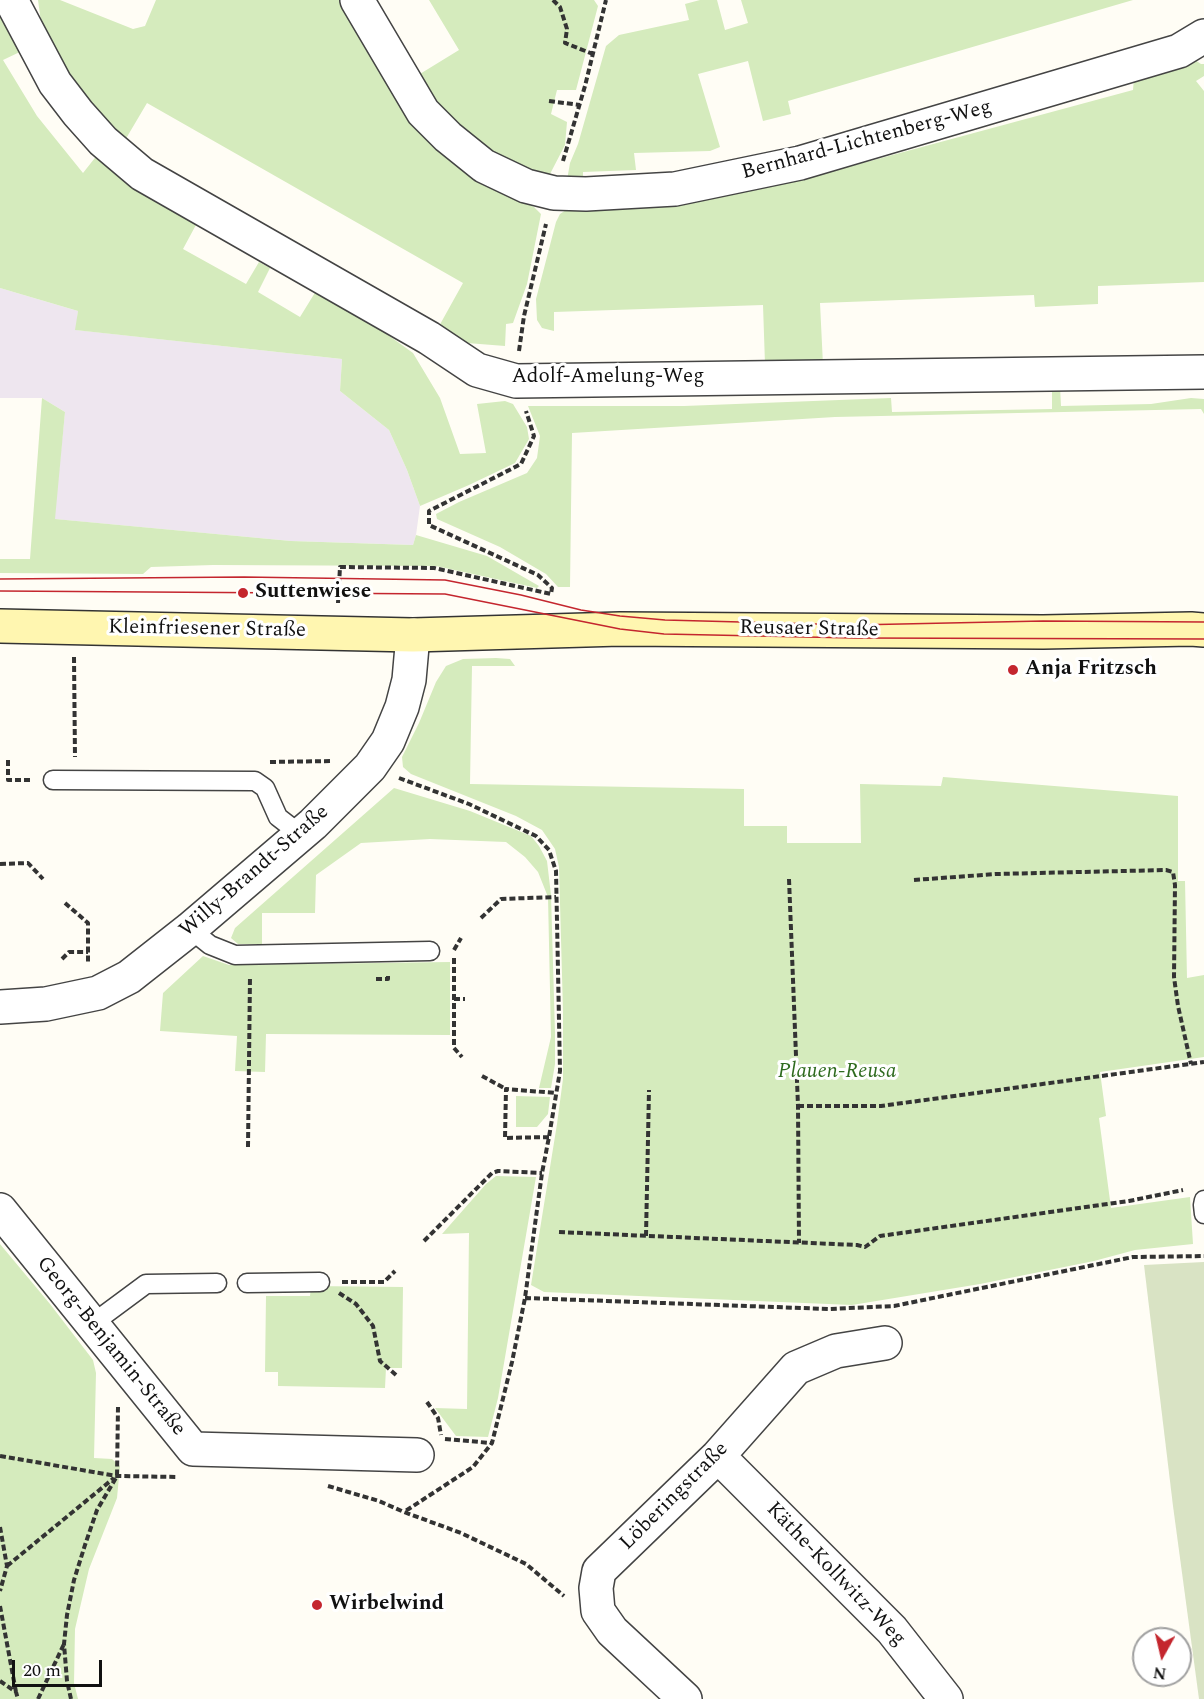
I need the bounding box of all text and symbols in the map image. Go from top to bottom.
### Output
street label: Bernhard-Lichtenberg-Weg [739,95,995,187]
street label: Adolf-Amelung-Weg [511,365,705,391]
place label: Suttenwiese [255,580,371,606]
marker: Suttenwiese [236,586,250,600]
street label: Kleinfriesener Straße [108,616,306,644]
street label: Reusaer Straße [739,616,879,644]
place label: Anja Fritzsch [1025,657,1157,683]
marker: Anja Fritzsch [1006,663,1020,677]
street label: Willy-Brandt-Straße [175,800,335,944]
park label: Plauen-Reusa [778,1060,896,1086]
street label: Georg-Benjamin-Straße [30,1252,190,1442]
street label: Löberingstraße [616,1438,734,1556]
street label: Käthe-Kollwitz-Weg [760,1498,910,1652]
place label: Wirbelwind [329,1592,444,1618]
marker: Wirbelwind [310,1598,324,1612]
north arrow [1132,1627,1192,1687]
scale bar [15,1648,105,1686]
text: 20 m [23,1657,61,1684]
text: N [1152,1660,1168,1686]

